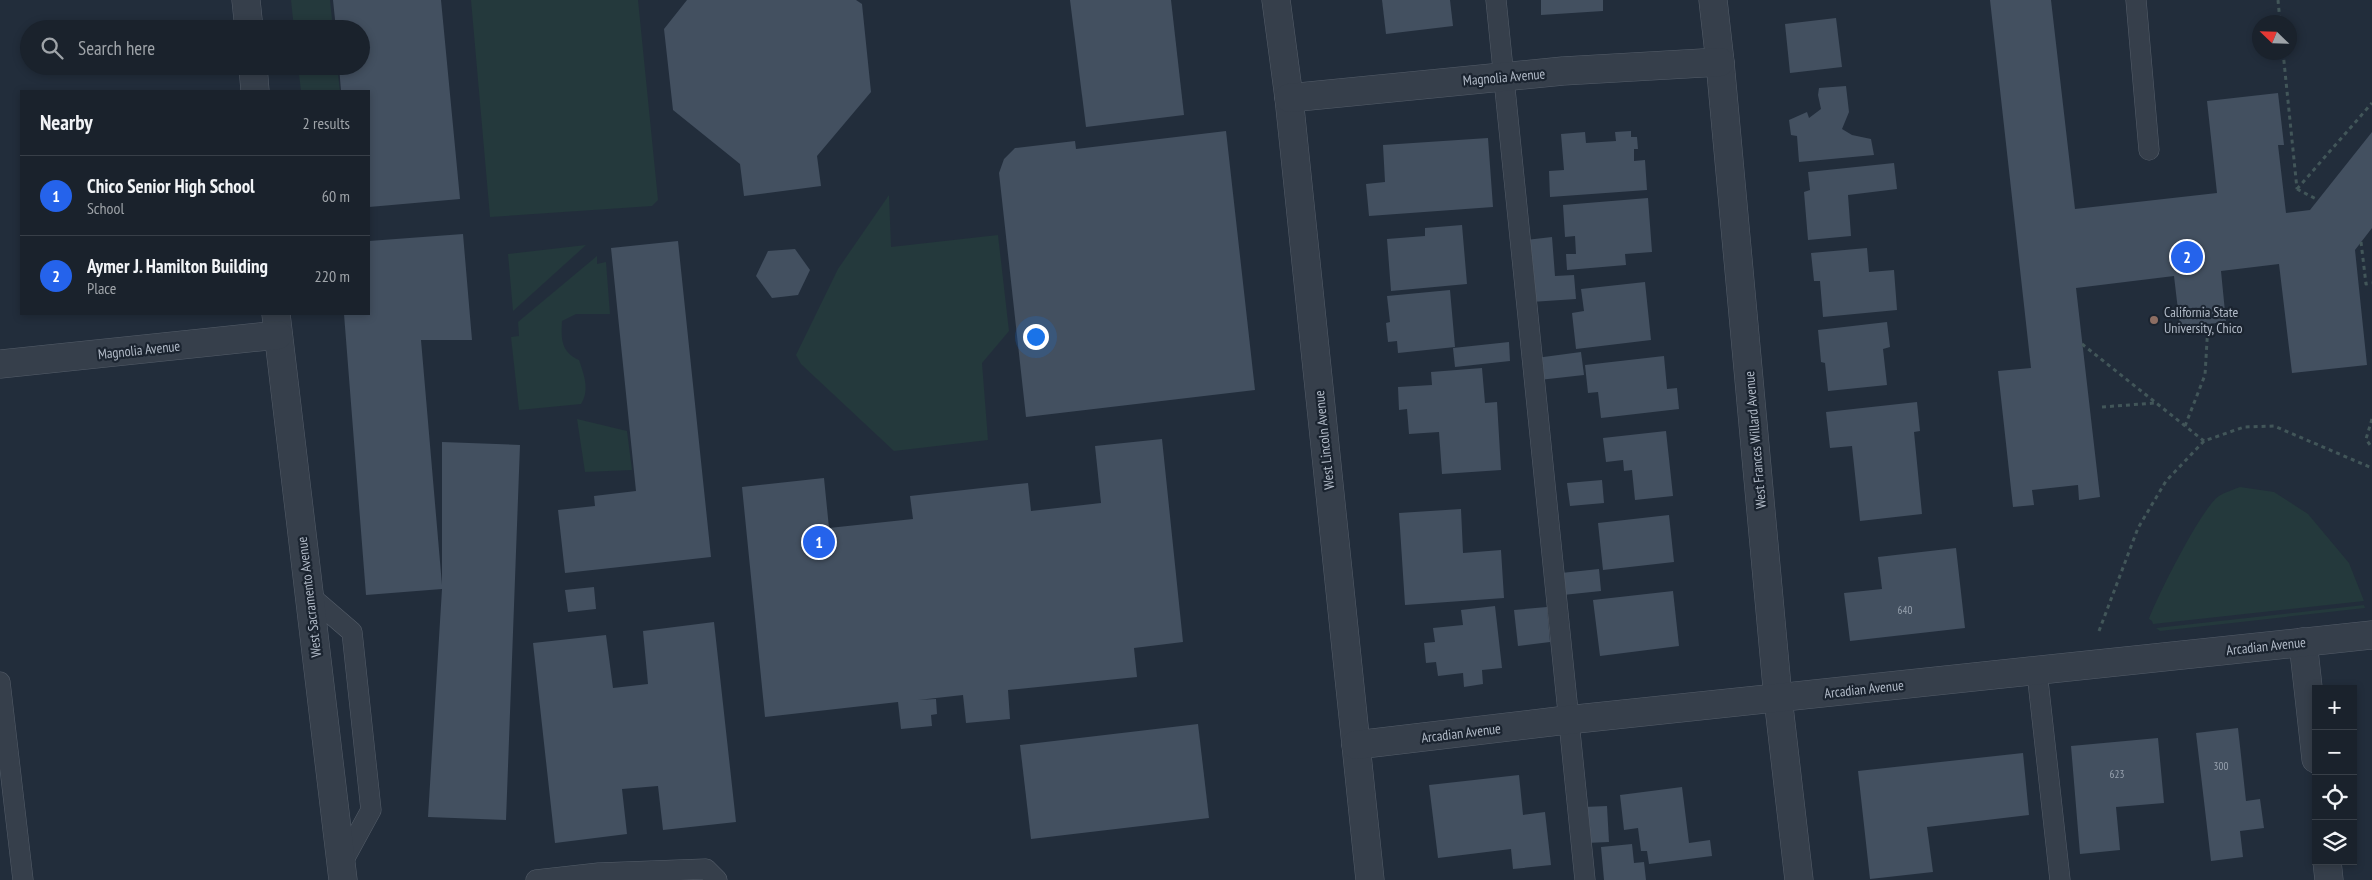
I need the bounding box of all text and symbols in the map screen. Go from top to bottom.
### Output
north arrow [2252,15,2297,60]
search box [20,20,370,75]
icon: search [38,34,66,62]
text: Search here [78,36,155,60]
street label: Magnolia Avenue [1462,64,1546,90]
text: Nearby [40,109,93,136]
text: 2 results [303,113,350,133]
text: Chico Senior High School [87,174,255,198]
text: 1 [52,186,60,206]
text: 60 m [322,186,350,206]
text: School [87,198,124,218]
pin: 2 [2171,238,2203,276]
text: Aymer J. Hamilton Building [87,254,268,278]
text: 2 [52,266,60,286]
text: 220 m [315,266,350,286]
text: Place [87,278,116,298]
place label: California State University, Chico [2164,303,2243,337]
marker: California State University, Chico [2148,314,2160,326]
your location [1023,324,1049,350]
street label: Magnolia Avenue [97,337,181,363]
street label: West Frances Willard Avenue [1740,370,1770,510]
street label: West Lincoln Avenue [1310,389,1338,490]
pin: 1 [803,523,835,561]
street label: West Sacramento Avenue [293,536,325,658]
house number: 640 [1898,603,1912,617]
street label: Arcadian Avenue [2225,633,2307,659]
street label: Arcadian Avenue [1823,676,1905,702]
map controls [2312,685,2357,865]
button: + [2312,685,2357,730]
street label: Arcadian Avenue [1420,719,1502,747]
button: − [2312,730,2357,775]
house number: 300 [2214,759,2228,773]
house number: 623 [2110,767,2124,781]
button: locate [2312,775,2357,820]
button: layers [2312,820,2357,865]

